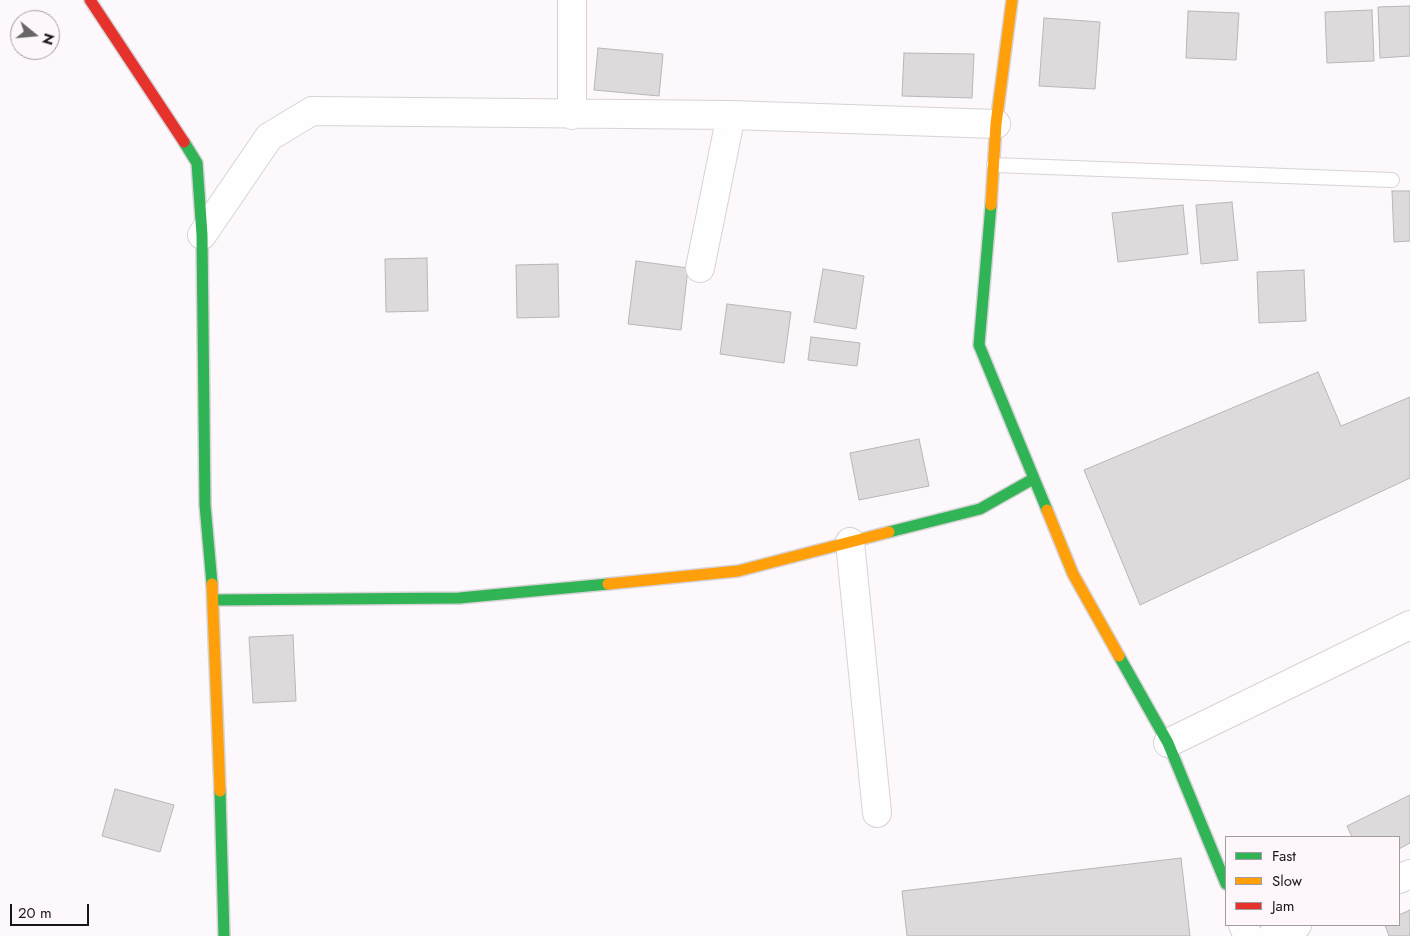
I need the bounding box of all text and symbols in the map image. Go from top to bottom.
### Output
north arrow [10,10,60,60]
text: N [37,31,60,47]
legend [1225,836,1400,926]
text: Fast [1272,845,1296,867]
text: Slow [1272,870,1302,892]
scale bar [12,894,91,926]
text: Jam [1272,895,1295,917]
text: 20 m [18,902,52,924]

